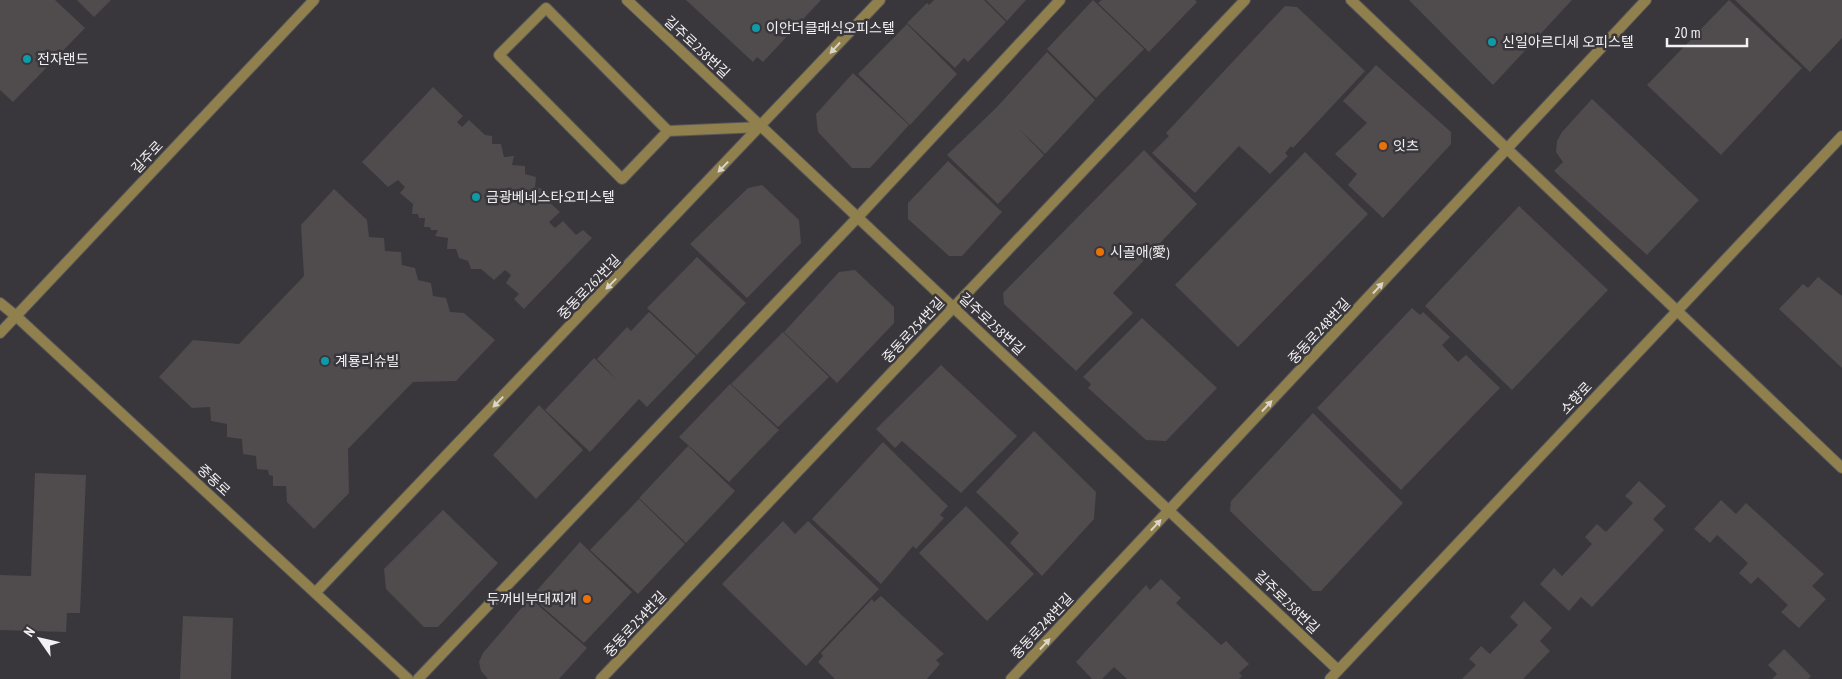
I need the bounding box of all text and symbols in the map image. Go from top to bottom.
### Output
street label: 길주로258번길 [660,12,734,82]
scale bar [1667,15,1747,47]
place label: 이안더클래식오피스텔 [766,19,895,37]
marker: 이안더클래식오피스텔 [750,22,762,34]
text: 20 m [1674,23,1700,42]
place label: 신일아르디세 오피스텔 [1502,33,1634,51]
marker: 신일아르디세 오피스텔 [1486,36,1498,48]
one-way arrow [829,42,840,55]
place label: 전자랜드 [37,50,89,68]
marker: 전자랜드 [21,53,33,65]
street label: 길주로 [127,137,167,177]
place label: 잇츠 [1393,137,1419,155]
marker: 잇츠 [1377,140,1389,152]
one-way arrow [717,160,729,172]
place label: 금광베네스타오피스텔 [486,188,615,206]
marker: 금광베네스타오피스텔 [470,191,482,203]
place label: 시골애(愛) [1110,243,1170,261]
marker: 시골애(愛) [1094,246,1106,258]
street label: 중동로262번길 [554,251,624,323]
one-way arrow [605,278,617,290]
one-way arrow [1372,282,1384,294]
street label: 길주로258번길 [955,289,1029,359]
street label: 중동로254번길 [878,293,948,367]
street label: 중동로248번길 [1284,294,1354,368]
place label: 계룡리슈빌 [335,352,399,370]
marker: 계룡리슈빌 [319,355,331,367]
street label: 소향로 [1556,378,1596,418]
one-way arrow [492,395,504,407]
one-way arrow [1261,401,1273,413]
street label: 중동로 [194,460,234,500]
one-way arrow [1150,520,1162,532]
street label: 길주로258번길 [1251,567,1323,637]
street label: 중동로254번길 [600,587,670,661]
street label: 중동로248번길 [1007,589,1077,663]
place label: 두꺼비부대찌개 [487,590,577,608]
marker: 두꺼비부대찌개 [581,593,593,605]
north arrow [15,614,65,664]
text: N [20,624,39,640]
one-way arrow [1039,638,1051,650]

